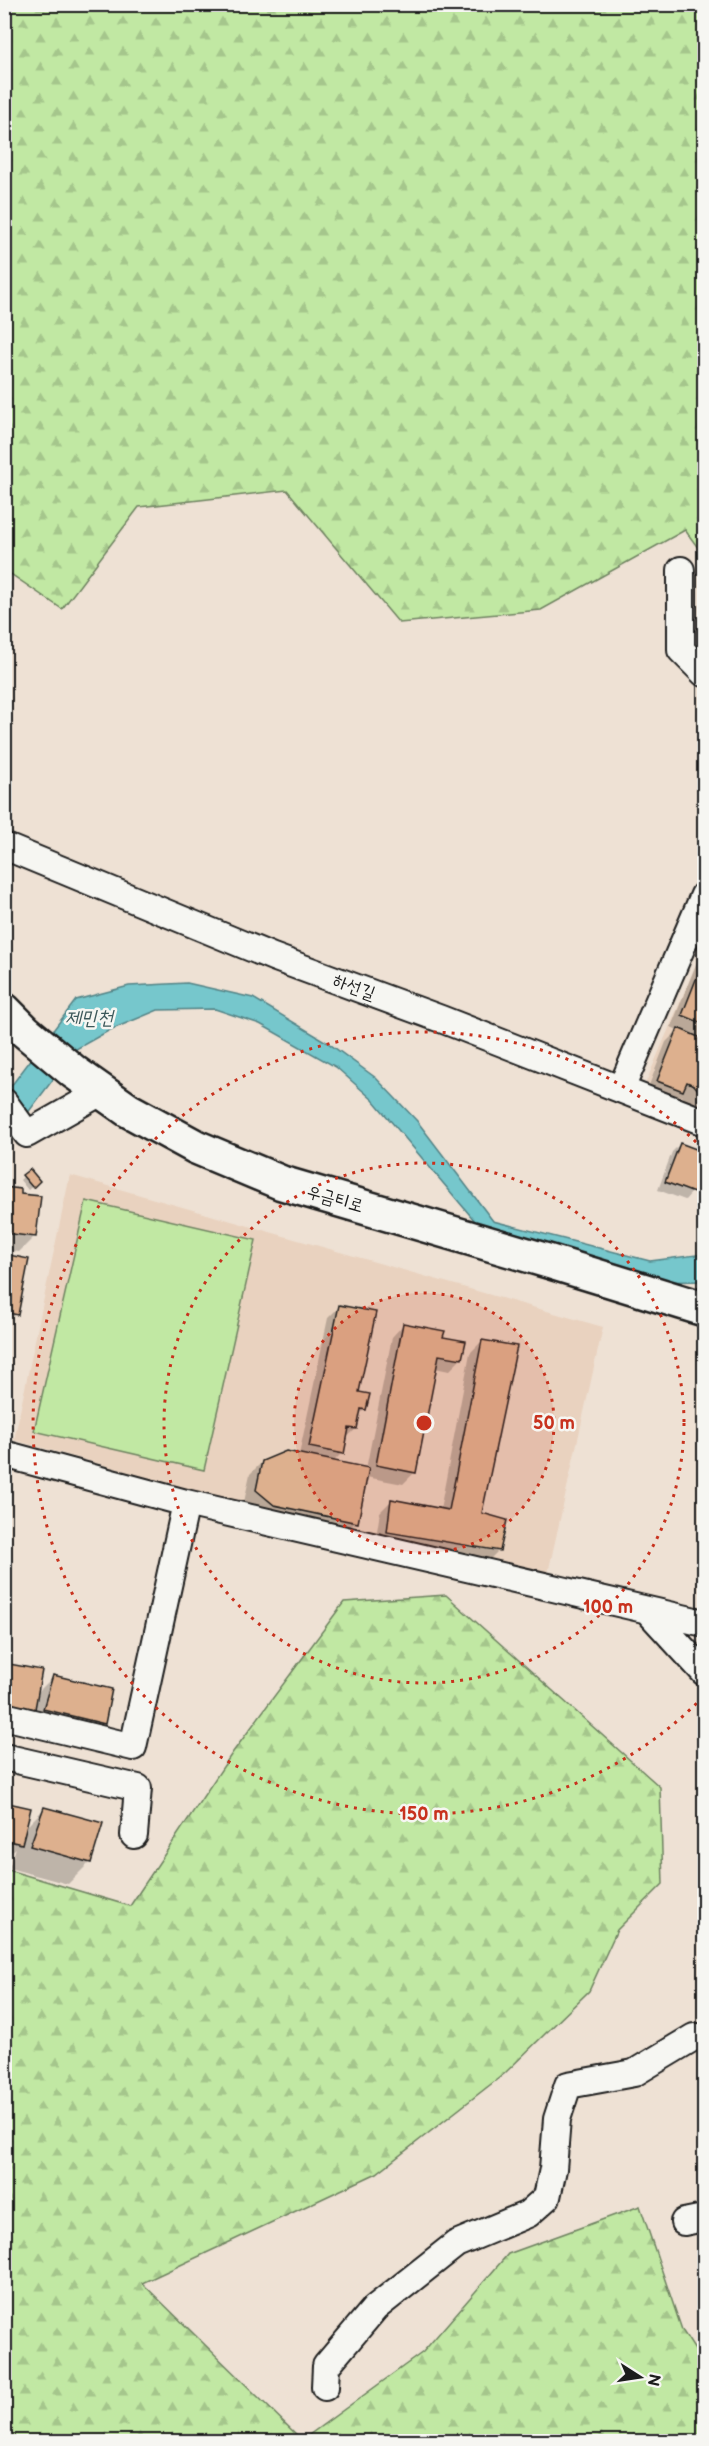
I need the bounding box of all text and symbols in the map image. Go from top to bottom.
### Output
street label: 하선길 [330,970,378,1004]
water label: 제민천 [65,1006,115,1030]
street label: 우금티로 [304,1181,366,1217]
centre of rings [414,1413,434,1433]
text: 50 m [533,1413,575,1434]
text: 100 m [583,1597,633,1618]
text: 150 m [399,1804,449,1825]
north arrow [610,2347,670,2407]
text: N [643,2372,664,2388]

